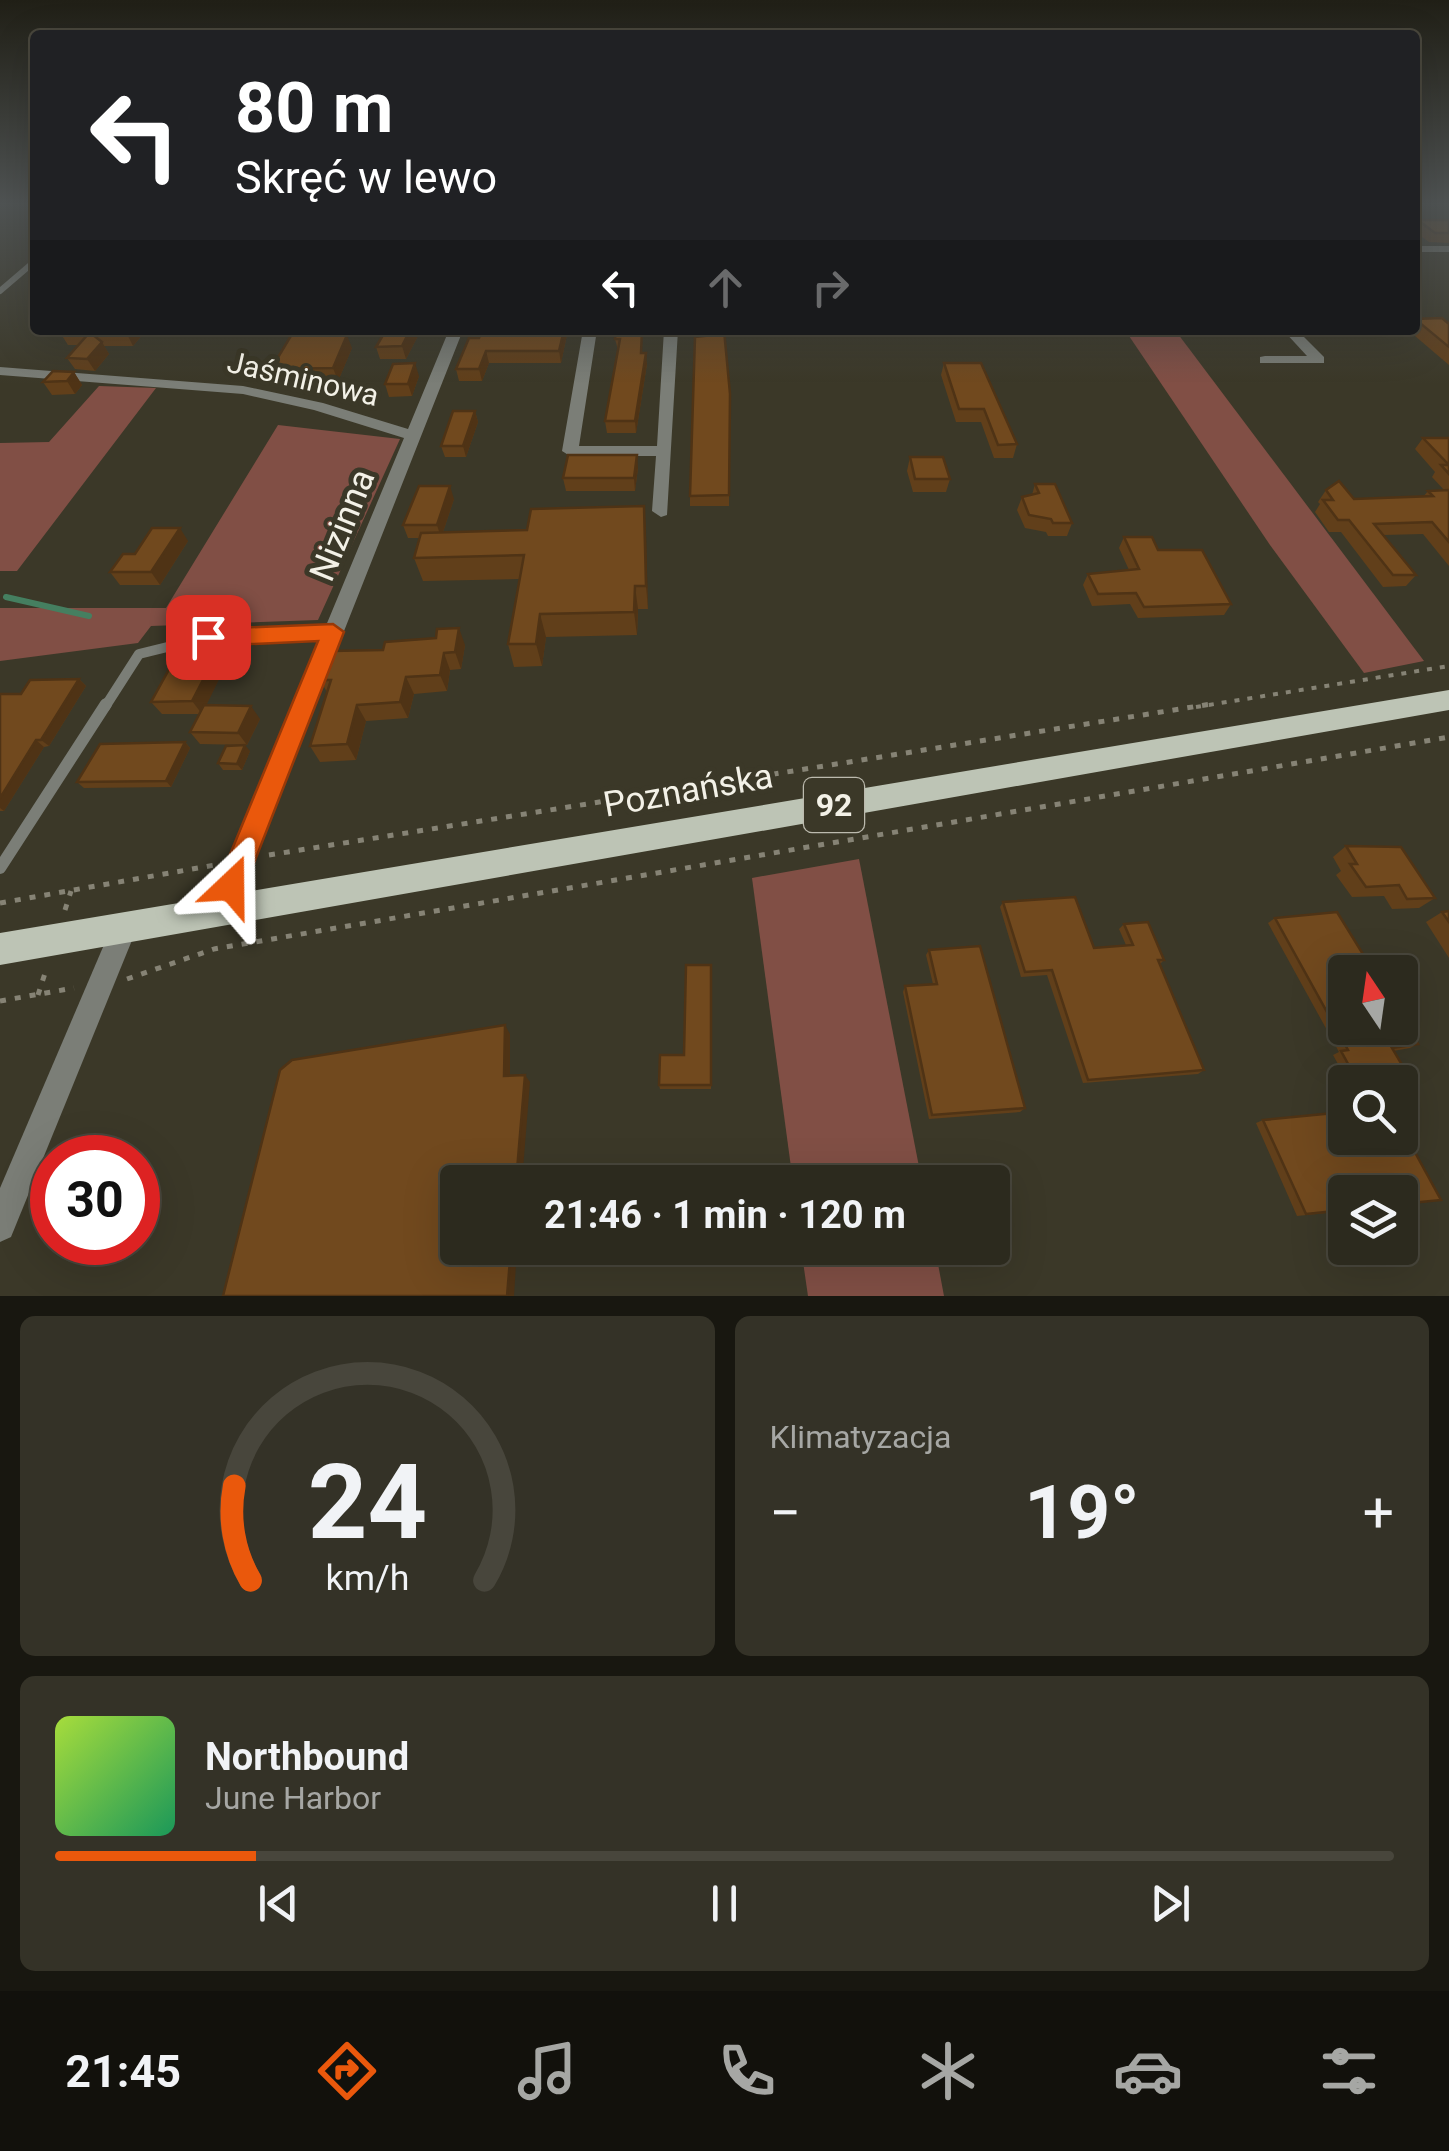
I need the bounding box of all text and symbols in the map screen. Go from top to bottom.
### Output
text: 80 m [235,67,393,149]
icon: left [70,70,200,200]
text: Skręć w lewo [235,151,497,204]
icon: left [593,260,648,315]
icon: ahead [698,260,753,315]
icon: right [803,260,858,315]
street label: Jaśminowa [224,344,382,413]
street label: Nizinna [302,463,383,587]
pin [166,595,251,680]
icon: arrive [181,610,236,665]
street label: Poznańska [600,755,776,826]
road number: 92 [804,778,864,832]
position arrow [179,834,283,938]
north arrow [1328,955,1418,1045]
map controls [1328,955,1418,1265]
button: search [1328,1065,1418,1155]
speed limit sign: 30 [30,1135,160,1265]
button: layers [1328,1175,1418,1265]
text: 21:46 · 1 min · 120 m [544,1193,906,1237]
text: Klimatyzacja [770,1418,951,1456]
text: 24 [308,1442,427,1563]
text: 19° [1024,1468,1140,1556]
text: − [770,1481,801,1545]
text: + [1363,1481,1394,1545]
text: km/h [325,1557,409,1599]
text: Northbound [205,1735,409,1779]
text: June Harbor [205,1779,381,1817]
icon: previous [251,1876,306,1931]
icon: pause [697,1876,752,1931]
icon: next [1143,1876,1198,1931]
icon: directions [312,2036,382,2106]
icon: music [512,2036,582,2106]
icon: phone [712,2036,782,2106]
icon: climate [913,2036,983,2106]
icon: car [1113,2036,1183,2106]
icon: filters [1314,2036,1384,2106]
text: 21:45 [65,2045,181,2098]

